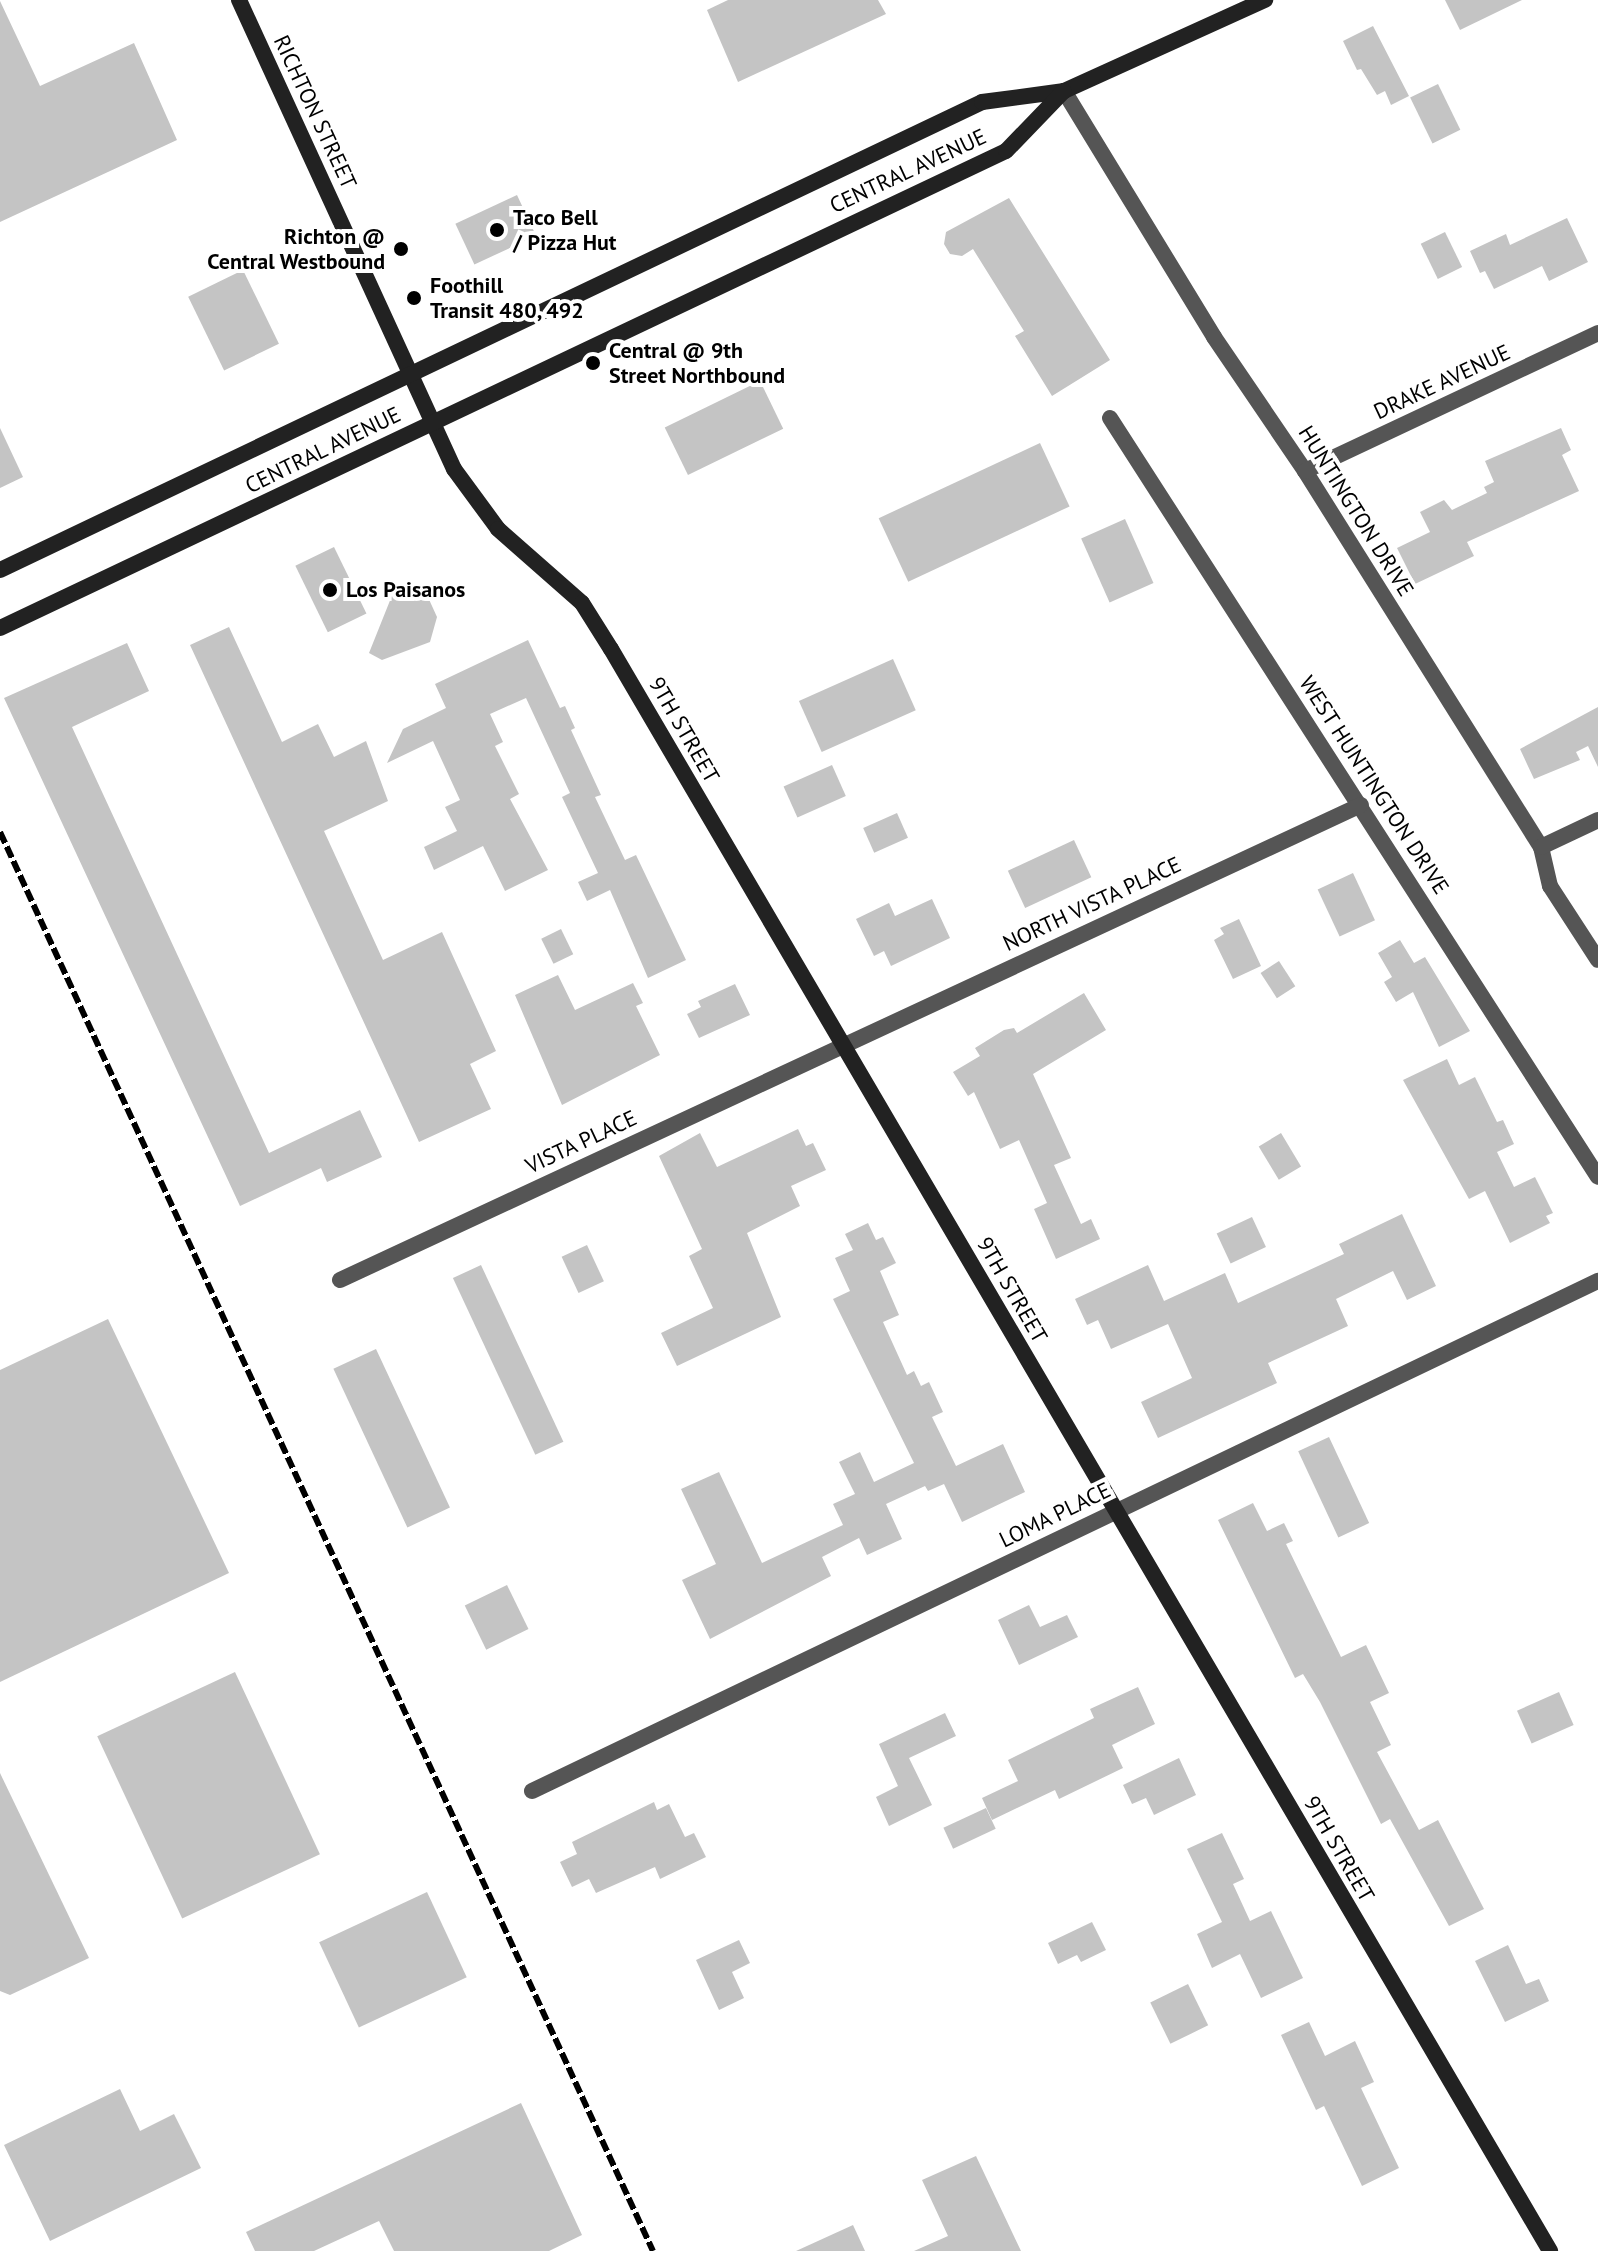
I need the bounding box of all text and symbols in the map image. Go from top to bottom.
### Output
street label: RICHTON STREET [268,31,362,193]
street label: CENTRAL AVENUE [825,123,991,219]
place label: Taco Bell / Pizza Hut [513,204,617,256]
marker: Taco Bell / Pizza Hut [488,221,506,239]
place label: Richton @ Central Westbound [207,223,385,274]
marker: Richton @ Central Westbound [392,240,410,258]
place label: Foothill Transit 480, 492 [430,272,585,324]
marker: Foothill Transit 480, 492 [405,289,423,307]
place label: Central @ 9th Street Northbound [609,337,785,388]
street label: DRAKE AVENUE [1369,339,1515,425]
marker: Central @ 9th Street Northbound [584,354,602,372]
street label: CENTRAL AVENUE [240,401,406,499]
street label: HUNTINGTON DRIVE [1293,421,1419,601]
place label: Los Paisanos [346,577,465,603]
marker: Los Paisanos [321,581,339,599]
street label: WEST HUNTINGTON DRIVE [1293,671,1455,899]
street label: 9TH STREET [643,672,725,788]
street label: NORTH VISTA PLACE [998,851,1186,957]
street label: VISTA PLACE [521,1105,641,1179]
street label: 9TH STREET [971,1232,1053,1348]
street label: LOMA PLACE [995,1476,1115,1554]
street label: 9TH STREET [1298,1791,1380,1907]

